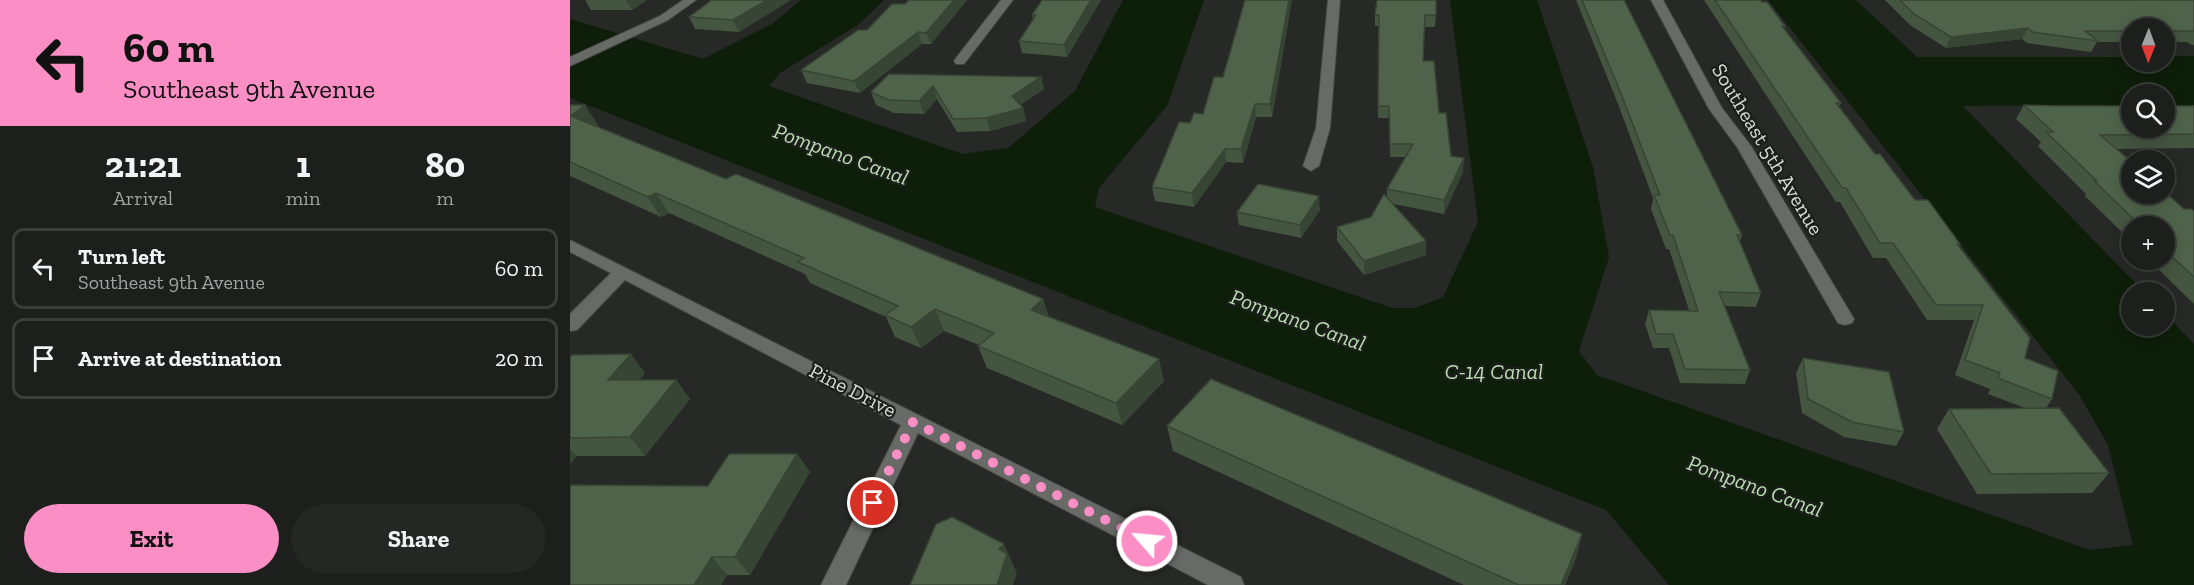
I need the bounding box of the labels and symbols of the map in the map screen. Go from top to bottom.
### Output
north arrow [2121,18,2175,72]
street label: Southeast 5th Avenue [1707,59,1829,239]
water label: Pompano Canal [770,117,912,191]
water label: Pompano Canal [1227,283,1369,357]
street label: Pine Drive [805,358,901,423]
water label: C-14 Canal [1445,358,1543,385]
water label: Pompano Canal [1684,449,1826,523]
pin [847,477,898,528]
position arrow [1115,509,1179,573]

